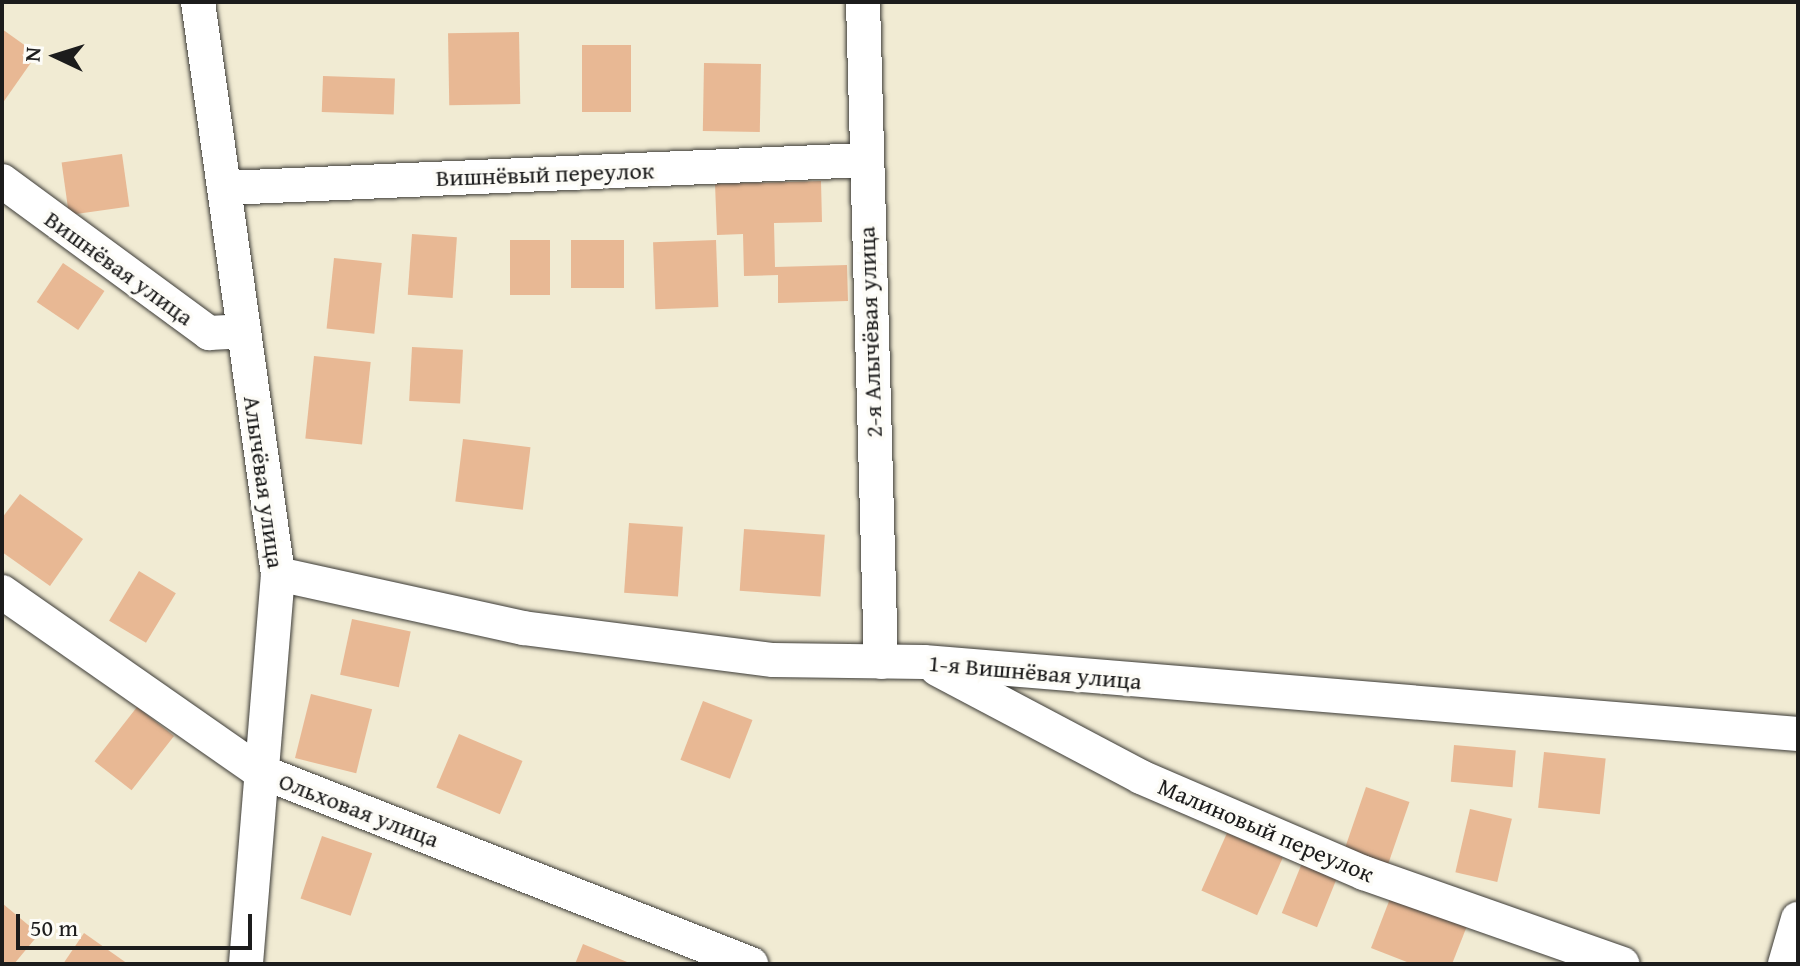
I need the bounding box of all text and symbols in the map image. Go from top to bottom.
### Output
north arrow [16,16,96,96]
text: N [16,46,49,63]
street label: Вишнёвый переулок [435,156,655,192]
street label: Вишнёвая улица [39,204,199,332]
street label: 2-я Алычёвая улица [852,226,888,438]
street label: Алычёвая улица [238,394,290,570]
street label: 1-я Вишнёвая улица [927,648,1143,696]
street label: Ольховая улица [275,766,443,854]
street label: Малиновый переулок [1154,772,1378,888]
scale bar [20,898,256,948]
text: 50 m [30,910,78,945]

